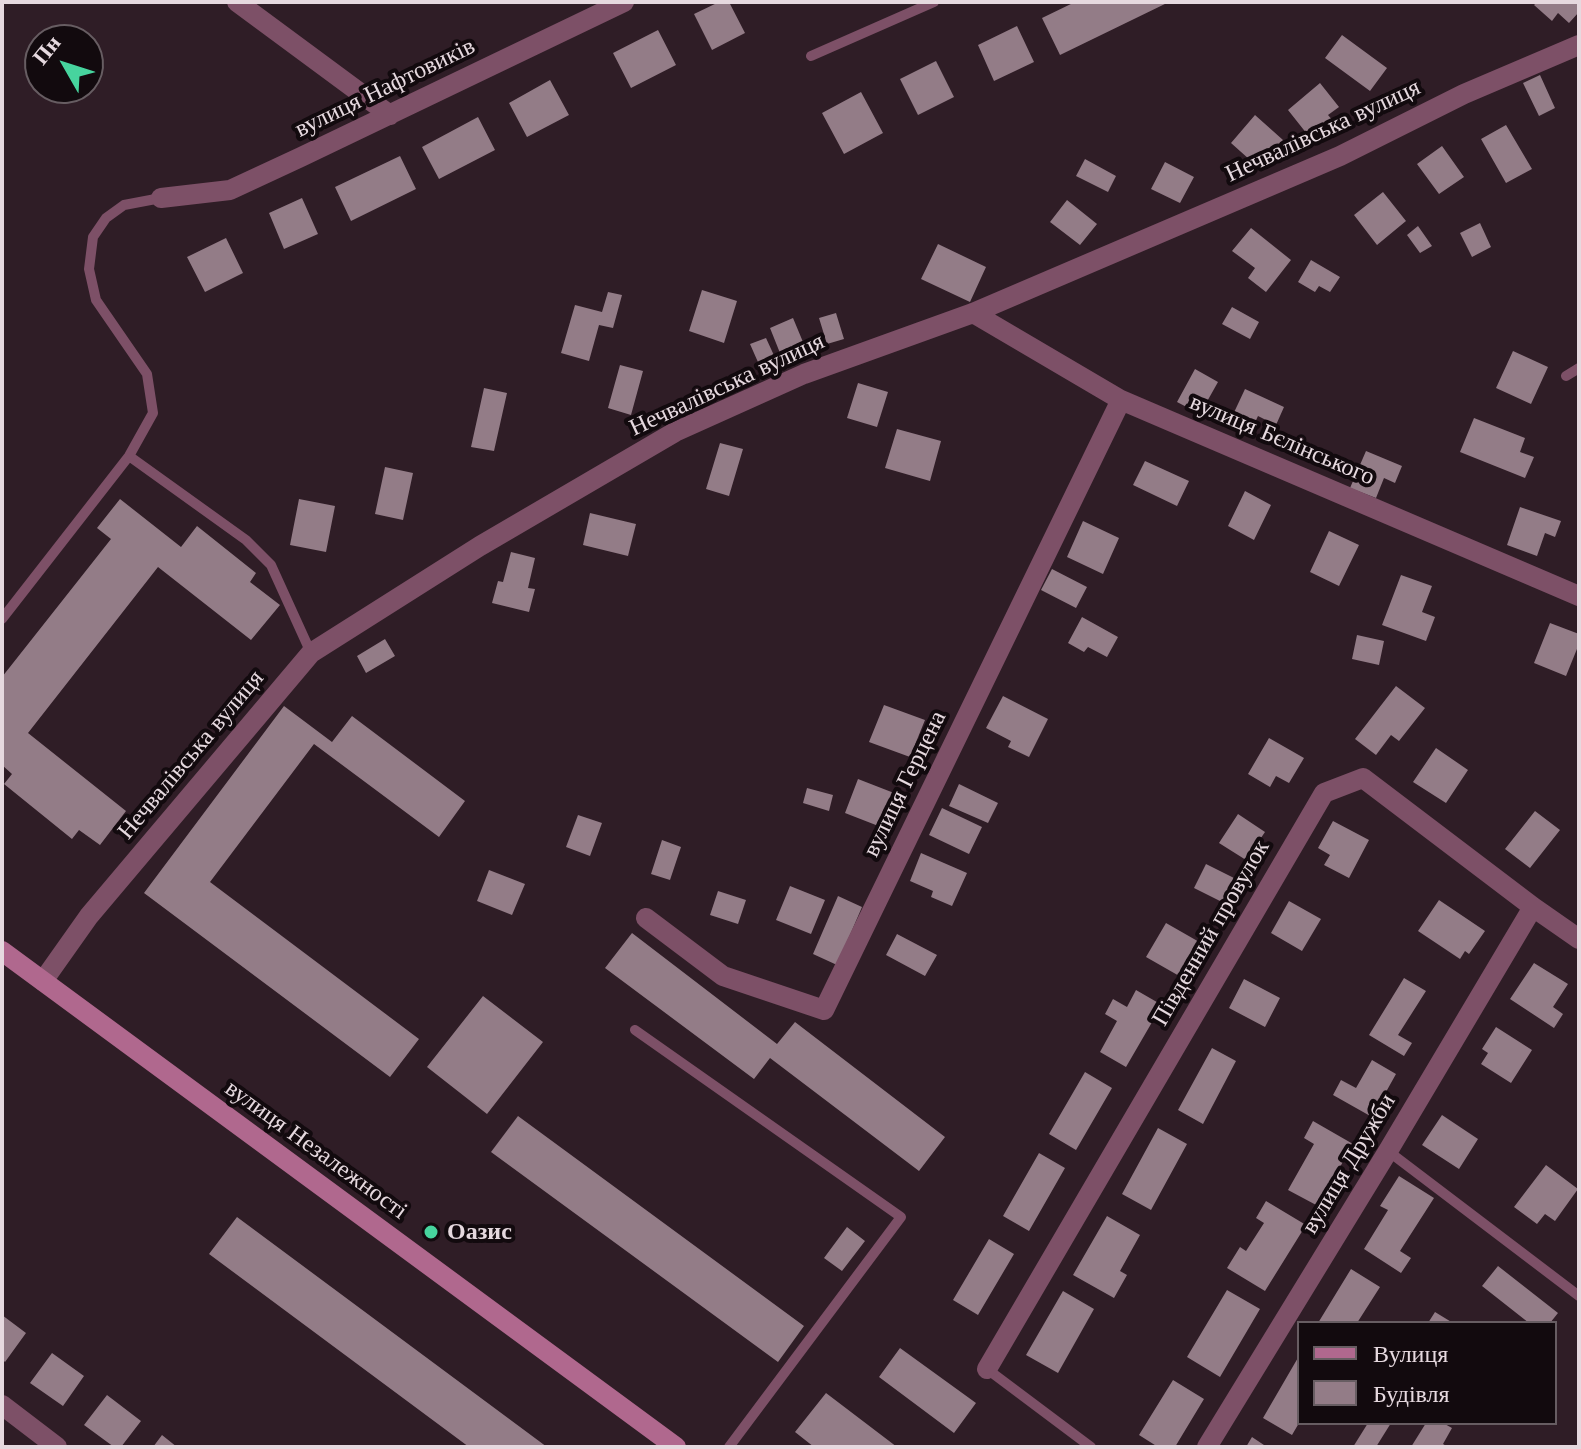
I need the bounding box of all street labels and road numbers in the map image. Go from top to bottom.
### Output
street label: вулиця Нафтовиків [290,32,480,144]
street label: Нечвалівська вулиця [1221,73,1425,189]
street label: Нечвалівська вулиця [625,327,829,443]
street label: вулиця Бєлінського [1185,388,1379,492]
street label: Нечвалівська вулиця [112,665,270,845]
street label: вулиця Герцена [857,706,953,862]
street label: Південний провулок [1146,835,1276,1031]
street label: вулиця Незалежності [219,1074,413,1226]
street label: вулиця Дружби [1296,1089,1402,1239]

